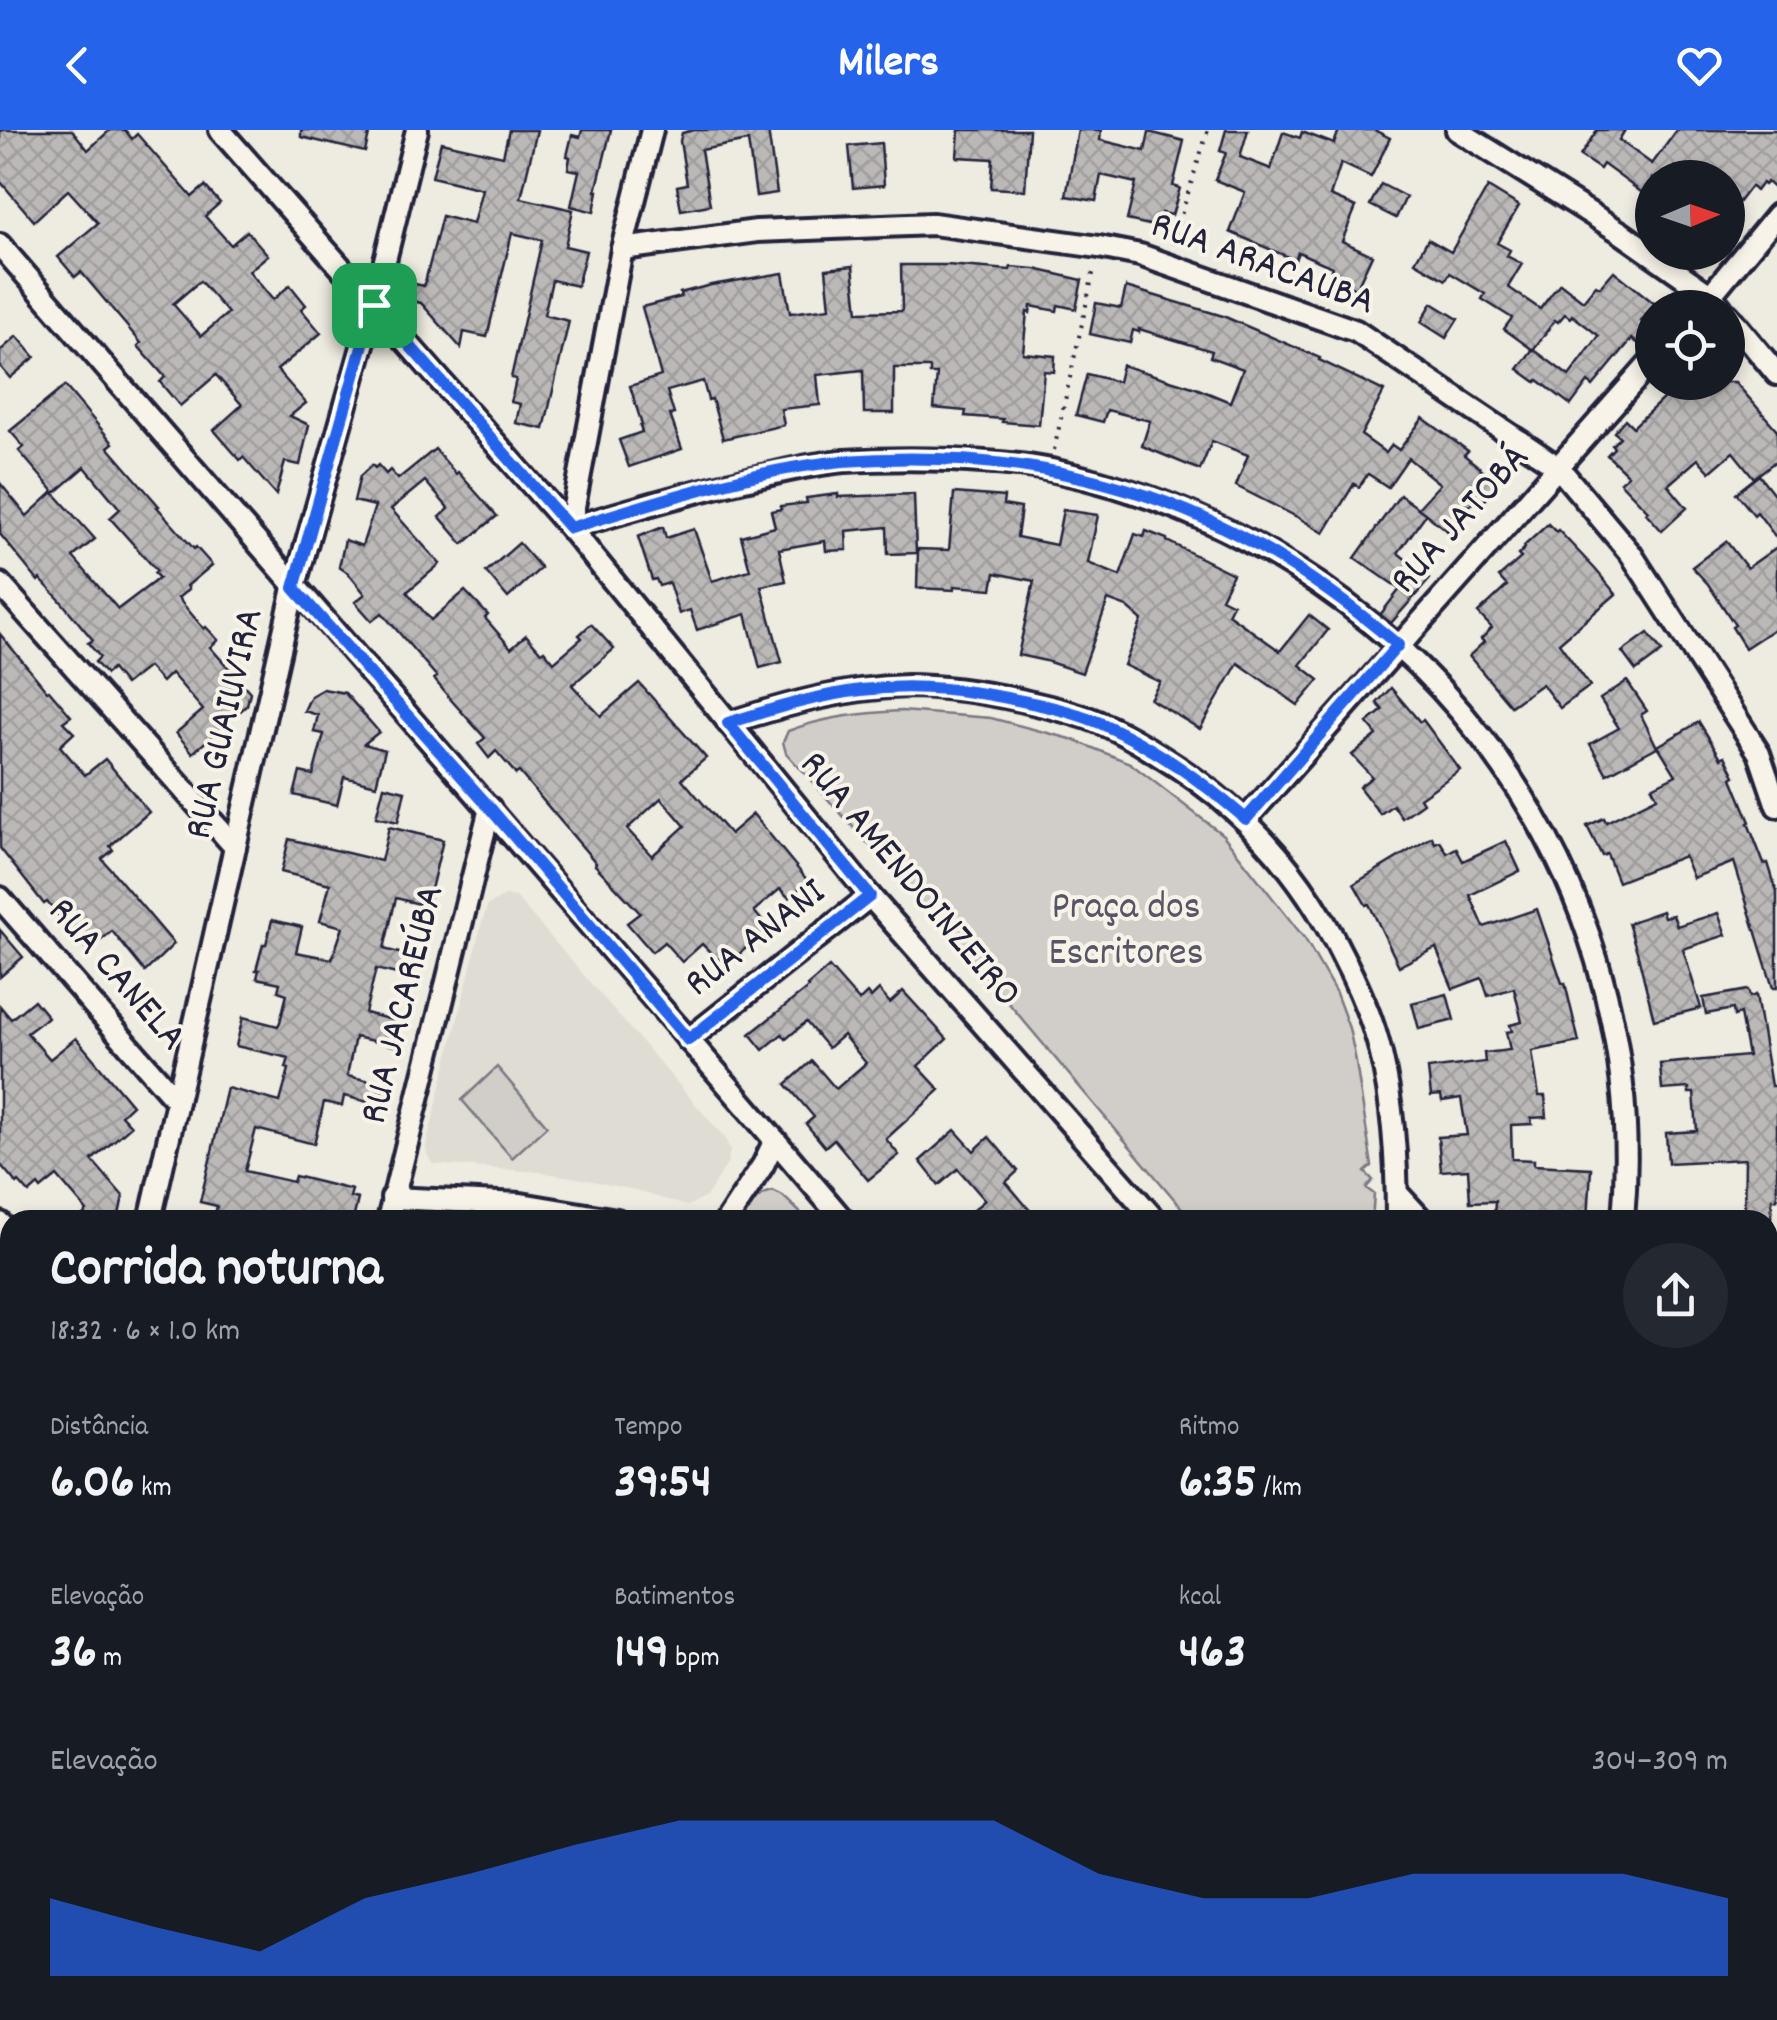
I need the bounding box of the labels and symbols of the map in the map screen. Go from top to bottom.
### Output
north arrow [1635,160,1745,270]
street label: RUA ARACAUBA [1142,199,1382,333]
pin [332,263,417,348]
street label: RUA JATOBÁ [1379,433,1545,609]
street label: RUA GUAIUVIRA [173,603,281,845]
street label: RUA AMENDOINZEIRO [784,740,1032,1022]
street label: RUA ANANI [674,867,840,1013]
street label: RUA JACAREÚBA [348,880,462,1130]
park label: Praça dos Escritores [1048,881,1204,984]
street label: RUA CANELA [32,887,198,1065]

